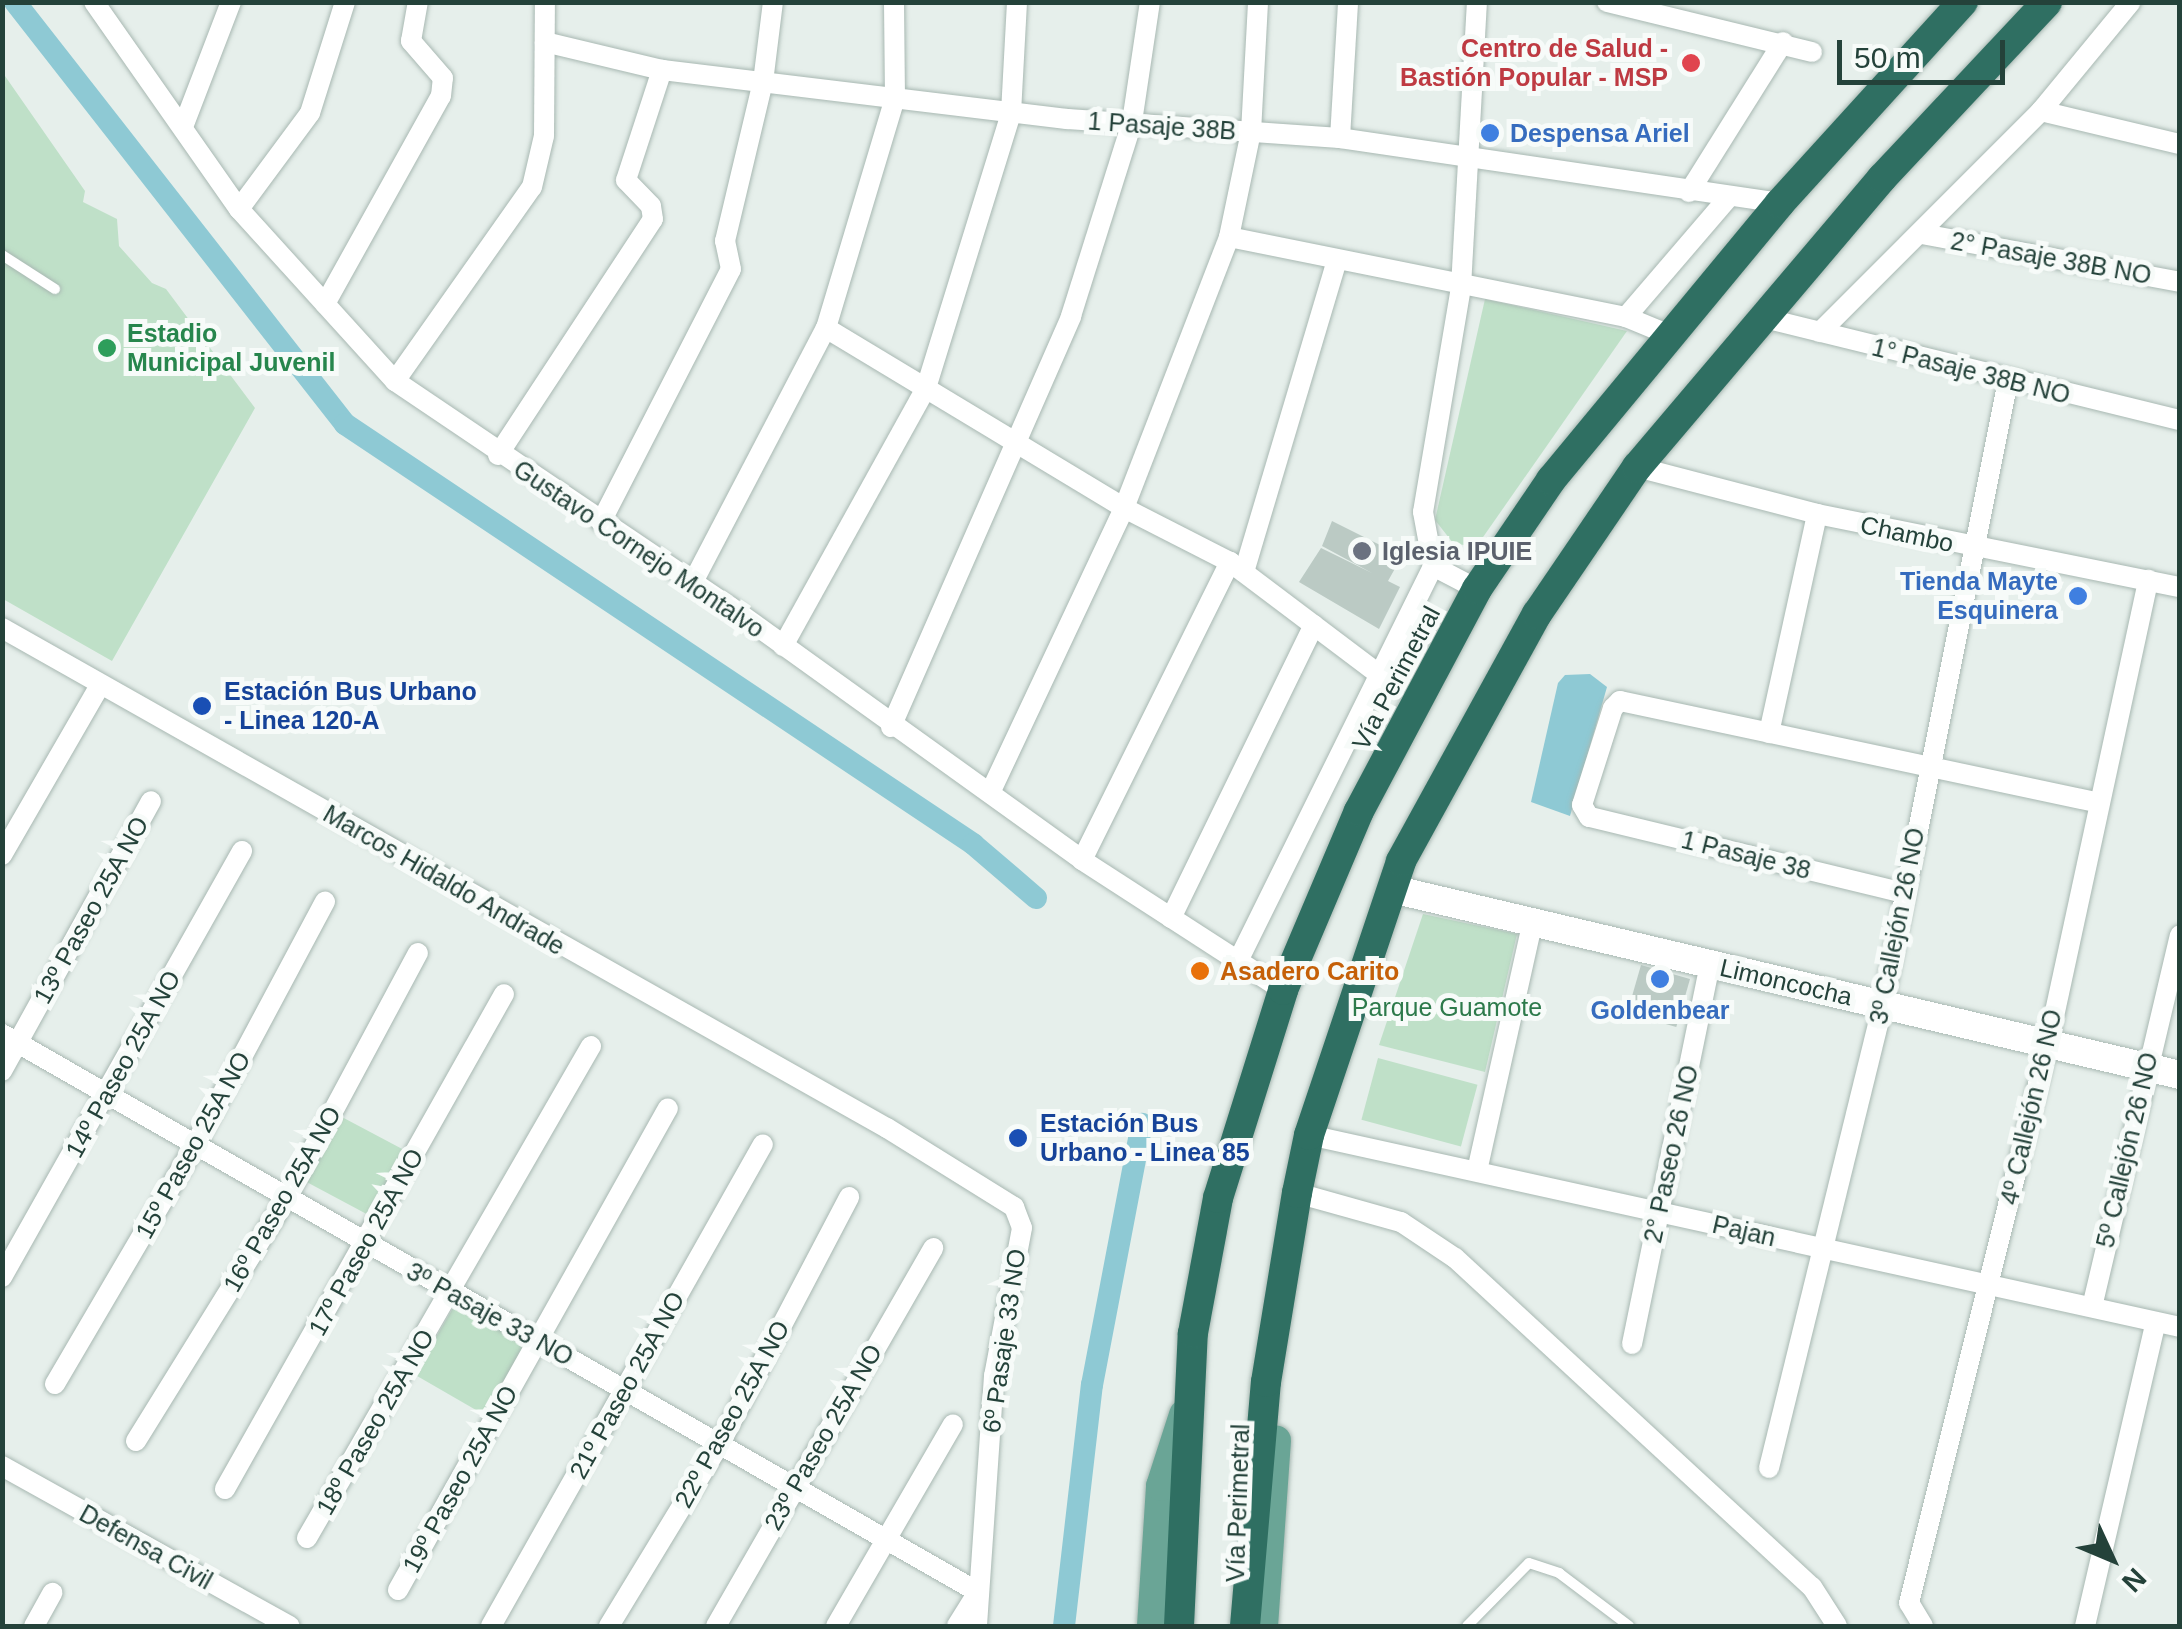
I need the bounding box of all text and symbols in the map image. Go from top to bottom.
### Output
scale bar [1842,20,2010,82]
place label: Centro de Salud - Bastión Popular - MSP [1400,34,1668,93]
text: 50 m [1854,41,1921,74]
marker: Centro de Salud - Bastión Popular - MSP [1678,50,1704,76]
street label: 1 Pasaje 38B [1087,106,1237,146]
place label: Despensa Ariel [1510,118,1691,148]
marker: Despensa Ariel [1479,122,1501,144]
street label: 2° Pasaje 38B NO [1948,226,2154,290]
place label: Estadio Municipal Juvenil [127,319,335,378]
street label: 1° Pasaje 38B NO [1869,332,2073,410]
marker: Estadio Municipal Juvenil [96,337,118,359]
street label: Gustavo Cornejo Montalvo [508,454,770,644]
street label: Chambo [1858,510,1956,558]
place label: Iglesia IPUIE [1382,536,1532,566]
marker: Iglesia IPUIE [1351,540,1373,562]
place label: Tienda Mayte Esquinera [1900,567,2058,626]
marker: Tienda Mayte Esquinera [2067,585,2089,607]
street label: Vía Perimetral [1346,601,1446,755]
place label: Estación Bus Urbano - Linea 120-A [224,677,477,736]
marker: Estación Bus Urbano - Linea 120-A [189,693,215,719]
street label: Marcos Hidaldo Andrade [317,798,571,962]
street label: 13º Paseo 25A NO [27,811,155,1009]
street label: 1 Pasaje 38 [1678,824,1814,886]
street label: 3º Callejón 26 NO [1863,825,1931,1027]
street label: Limoncocha [1717,952,1855,1012]
place label: Asadero Carito [1220,956,1399,986]
marker: Asadero Carito [1189,960,1211,982]
street label: 14º Paseo 25A NO [59,965,187,1163]
marker: Goldenbear [1649,968,1671,990]
park label: Parque Guamote [1352,992,1542,1022]
place label: Goldenbear [1591,995,1729,1025]
street label: 4º Callejón 26 NO [1994,1006,2068,1208]
street label: 15º Paseo 25A NO [129,1046,257,1244]
street label: 5º Callejón 26 NO [2090,1049,2164,1251]
street label: 2° Paseo 26 NO [1638,1062,1704,1246]
street label: 16º Paseo 25A NO [216,1100,348,1298]
place label: Estación Bus Urbano - Linea 85 [1040,1109,1250,1168]
marker: Estación Bus Urbano - Linea 85 [1005,1125,1031,1151]
street label: 17º Paseo 25A NO [302,1143,430,1341]
street label: Pajan [1709,1209,1779,1253]
street label: 6º Pasaje 33 NO [976,1247,1032,1435]
street label: 3º Pasaje 33 NO [402,1256,578,1372]
street label: 21º Paseo 25A NO [563,1286,691,1484]
street label: 22º Paseo 25A NO [668,1315,796,1513]
street label: 18º Paseo 25A NO [309,1323,441,1521]
street label: 23º Paseo 25A NO [757,1338,889,1536]
street label: 19º Paseo 25A NO [396,1380,524,1578]
street label: Vía Perimetral [1220,1423,1256,1583]
street label: Defensa Civil [74,1498,218,1596]
north arrow [2062,1509,2162,1609]
text: N [2116,1562,2152,1598]

